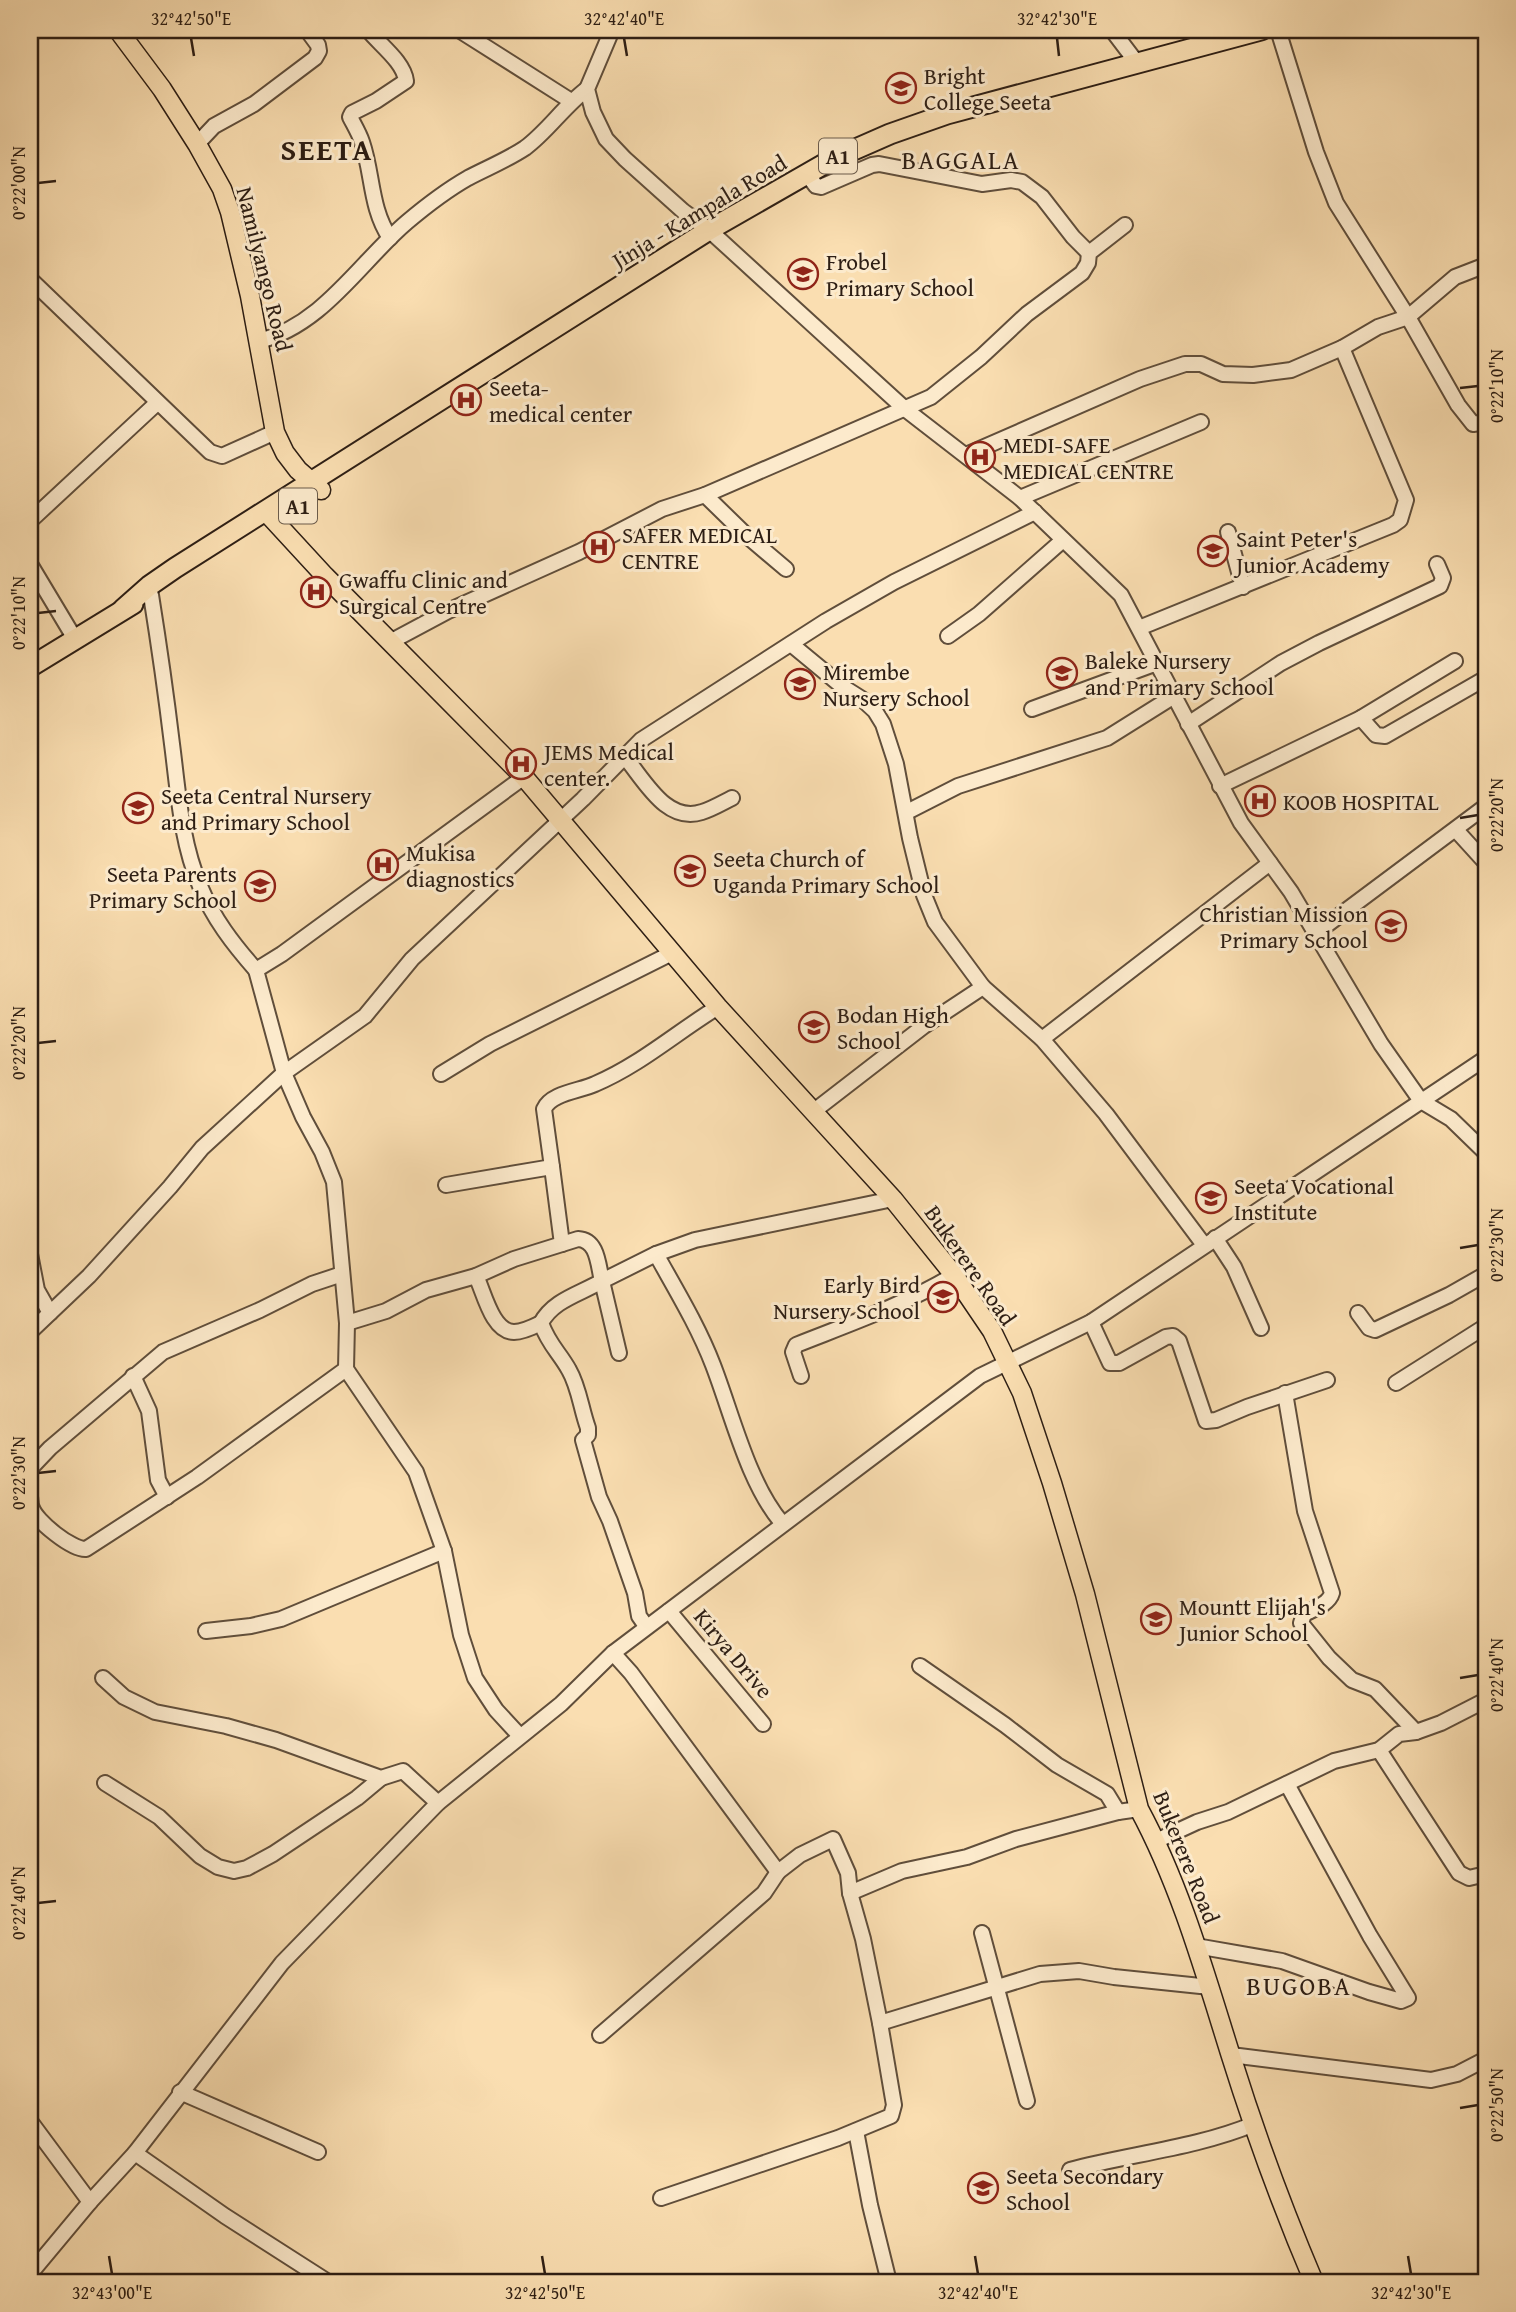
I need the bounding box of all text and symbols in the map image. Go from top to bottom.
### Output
text: 32°42'50"E [151,5,231,32]
text: 32°42'40"E [584,5,664,32]
text: 32°42'30"E [1017,5,1097,32]
place label: Bright College Seeta [924,59,1051,118]
school or university icon: Bright College Seeta [884,71,918,105]
district label: SEETA [281,127,373,171]
road number: A1 [819,138,857,174]
district label: BAGGALA [902,140,1020,179]
street label: Jinja - Kampala Road [603,145,793,278]
text: 0°22'00"N [5,146,32,220]
street label: Namilyango Road [229,183,302,356]
place label: Frobel Primary School [826,245,974,304]
school or university icon: Frobel Primary School [786,257,820,291]
text: 0°22'10"N [1483,349,1510,423]
place label: Seeta- medical center [489,371,633,430]
hospital icon: Seeta- medical center [449,383,483,417]
place label: MEDI-SAFE MEDICAL CENTRE [1003,428,1174,487]
hospital icon: MEDI-SAFE MEDICAL CENTRE [963,440,997,474]
road number: A1 [279,489,317,524]
place label: SAFER MEDICAL CENTRE [622,518,777,577]
place label: Saint Peter's Junior Academy [1233,522,1390,581]
hospital icon: SAFER MEDICAL CENTRE [582,530,616,564]
school or university icon: Saint Peter's Junior Academy [1196,534,1230,568]
place label: Gwaffu Clinic and Surgical Centre [339,563,508,622]
hospital icon: Gwaffu Clinic and Surgical Centre [299,575,333,609]
text: 0°22'10"N [5,576,32,650]
place label: Baleke Nursery and Primary School [1085,644,1274,703]
place label: Mirembe Nursery School [823,655,970,714]
school or university icon: Baleke Nursery and Primary School [1045,656,1079,690]
school or university icon: Mirembe Nursery School [783,667,817,701]
place label: JEMS Medical center. [541,735,674,794]
hospital icon: JEMS Medical center. [504,747,538,781]
text: 0°22'20"N [1483,778,1510,852]
place label: Seeta Central Nursery and Primary School [161,779,372,838]
hospital icon: KOOB HOSPITAL [1243,784,1277,818]
place label: KOOB HOSPITAL [1283,785,1439,818]
school or university icon: Seeta Central Nursery and Primary School [121,791,155,825]
place label: Mukisa diagnostics [406,836,515,895]
place label: Seeta Church of Uganda Primary School [713,842,939,901]
hospital icon: Mukisa diagnostics [366,848,400,882]
school or university icon: Seeta Church of Uganda Primary School [673,854,707,888]
place label: Seeta Parents Primary School [89,857,237,916]
school or university icon: Seeta Parents Primary School [243,869,277,903]
place label: Christian Mission Primary School [1199,897,1368,956]
school or university icon: Christian Mission Primary School [1374,909,1408,943]
place label: Bodan High School [837,998,949,1057]
text: 0°22'20"N [5,1006,32,1080]
school or university icon: Bodan High School [797,1010,831,1044]
place label: Seeta Vocational Institute [1234,1169,1394,1228]
school or university icon: Seeta Vocational Institute [1194,1181,1228,1215]
street label: Bukerere Road [917,1198,1025,1333]
text: 0°22'30"N [1483,1208,1510,1282]
place label: Early Bird Nursery School [773,1268,921,1327]
school or university icon: Early Bird Nursery School [926,1280,960,1314]
text: 0°22'30"N [5,1436,32,1510]
place label: Mountt Elijah's Junior School [1176,1590,1326,1649]
street label: Kirya Drive [687,1601,781,1705]
school or university icon: Mountt Elijah's Junior School [1139,1602,1173,1636]
text: 0°22'40"N [1483,1638,1510,1712]
street label: Bukerere Road [1145,1786,1229,1929]
text: 0°22'40"N [5,1866,32,1940]
district label: BUGOBA [1246,1966,1352,2005]
text: 0°22'50"N [1483,2068,1510,2142]
place label: Seeta Secondary School [1006,2159,1164,2218]
school or university icon: Seeta Secondary School [966,2171,1000,2205]
text: 32°43'00"E [72,2279,152,2306]
text: 32°42'50"E [505,2279,585,2306]
text: 32°42'40"E [938,2279,1018,2306]
text: 32°42'30"E [1371,2279,1451,2306]

